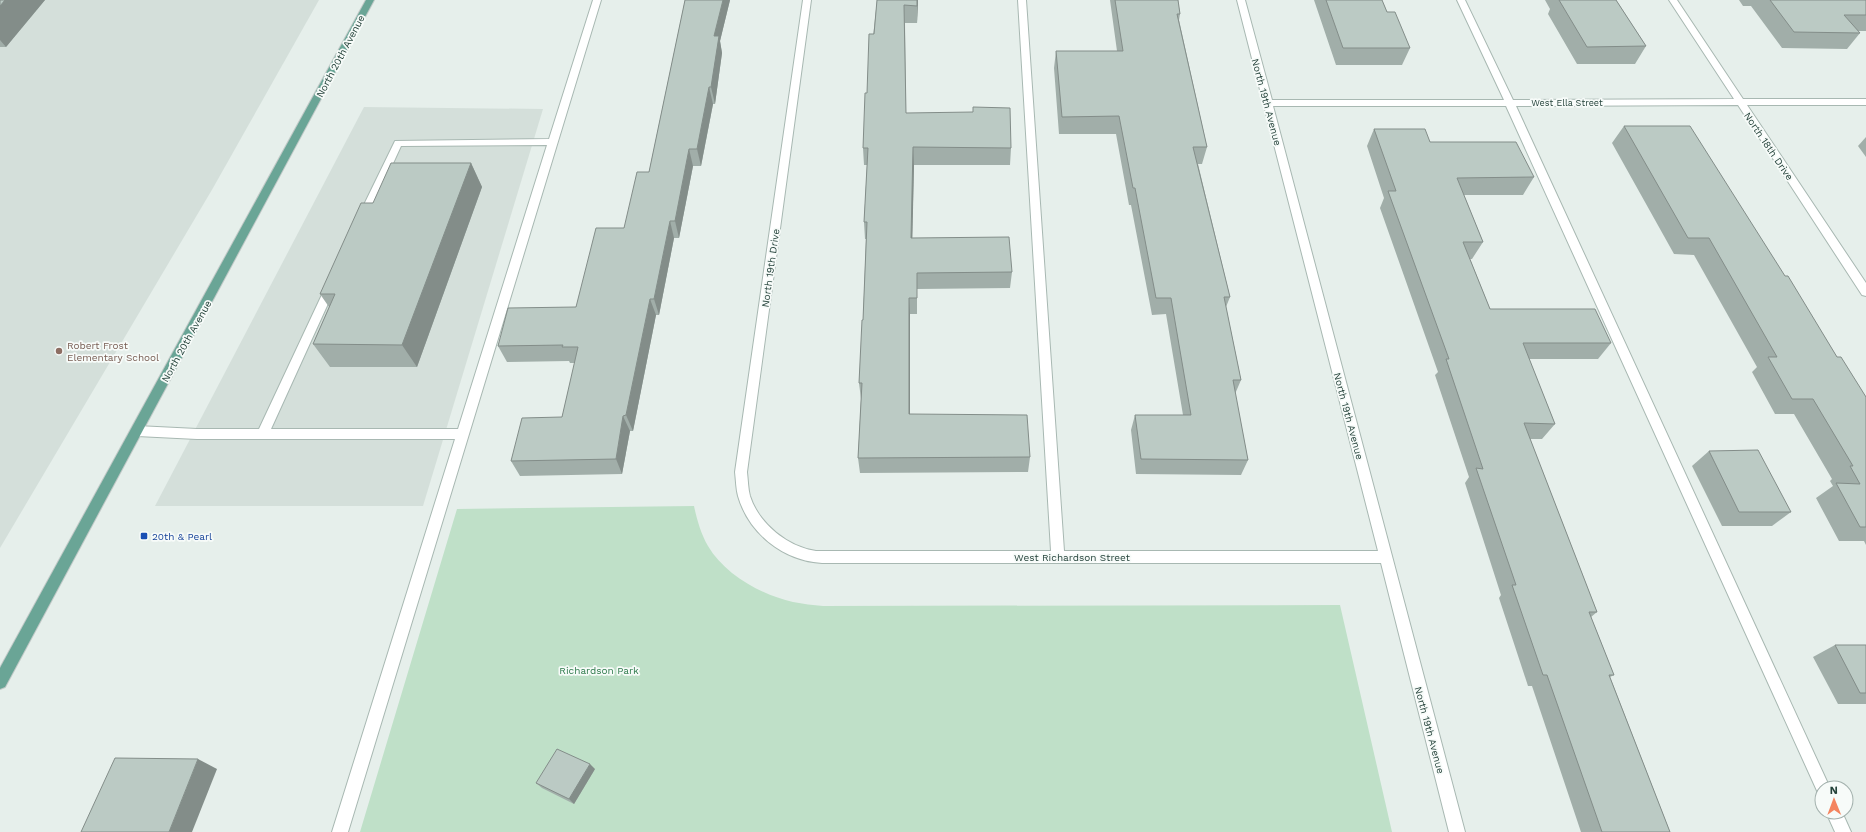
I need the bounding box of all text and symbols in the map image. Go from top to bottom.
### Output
street label: North 20th Avenue [314,13,367,99]
street label: North 19th Avenue [1250,57,1283,147]
street label: West Ella Street [1531,98,1603,108]
street label: North 18th Drive [1742,110,1795,182]
street label: North 19th Drive [760,228,781,308]
street label: North 20th Avenue [159,298,214,384]
place label: Robert Frost Elementary School [67,340,159,363]
marker: Robert Frost Elementary School [54,346,64,356]
street label: North 19th Avenue [1332,371,1365,461]
marker: 20th & Pearl [139,531,149,541]
place label: 20th & Pearl [152,531,212,542]
street label: West Richardson Street [1014,552,1131,563]
park label: Richardson Park [559,665,639,676]
street label: North 19th Avenue [1413,685,1446,775]
north arrow [1814,780,1854,820]
text: N [1830,784,1838,797]

